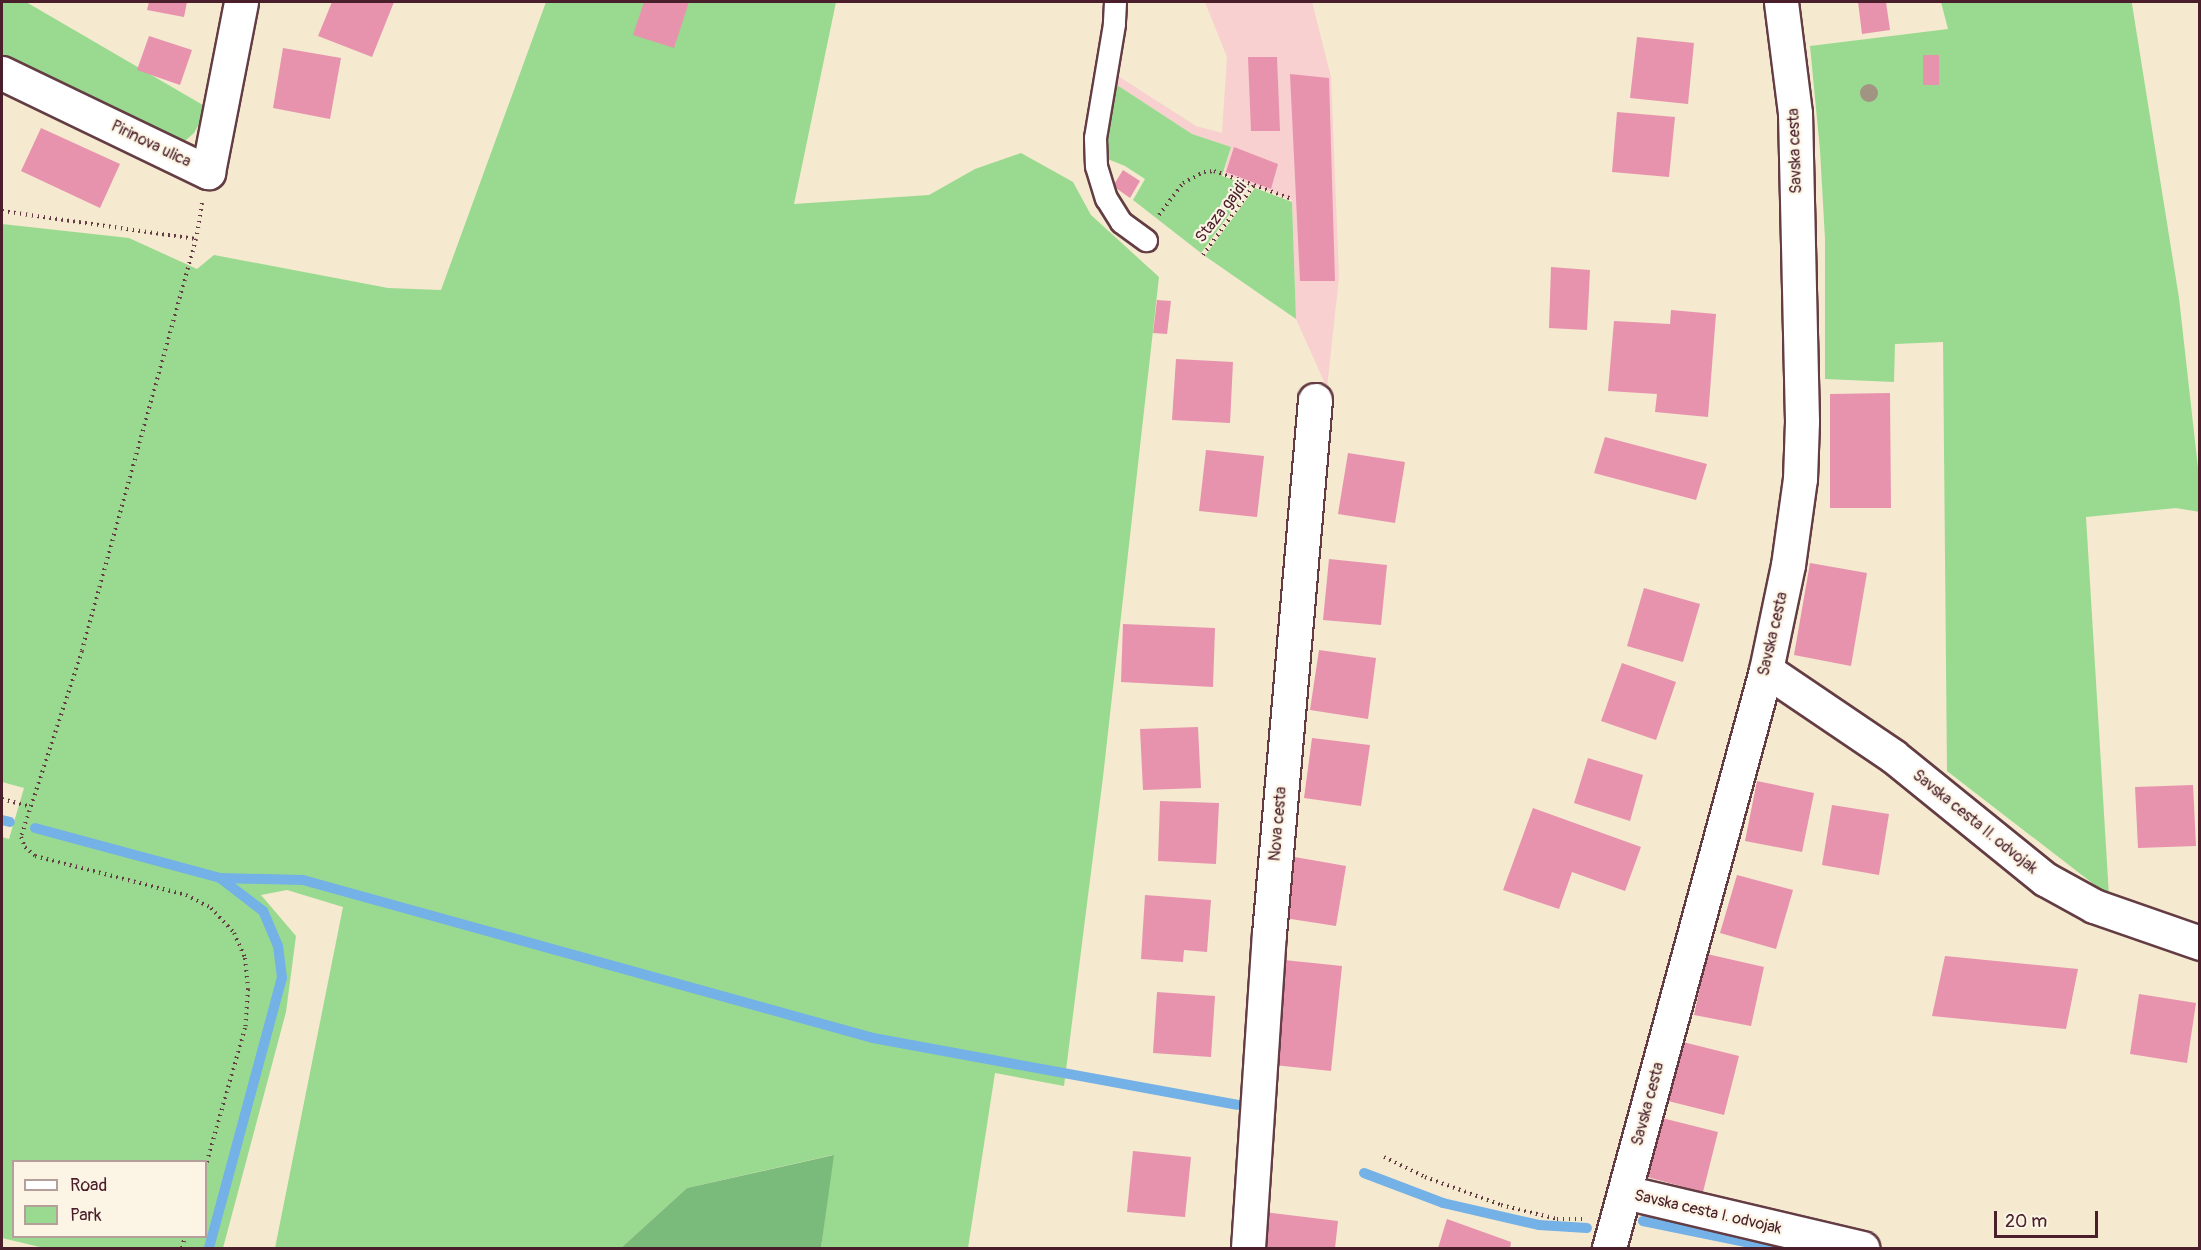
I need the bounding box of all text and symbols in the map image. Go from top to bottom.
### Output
street label: Savska cesta [1784,108,1806,194]
street label: Pirinova ulica [108,116,194,172]
street label: Staza gajdi [1191,178,1251,246]
street label: Savska cesta [1754,590,1792,678]
street label: Savska cesta II. odvojak [1909,766,2041,878]
street label: Nova cesta [1265,786,1291,862]
street label: Savska cesta [1628,1060,1668,1148]
legend [12,1160,207,1238]
text: Road [70,1174,107,1197]
street label: Savska cesta I. odvojak [1632,1186,1784,1238]
scale bar [1997,1199,2100,1237]
text: Park [70,1204,102,1227]
text: 20 m [2005,1210,2047,1233]

